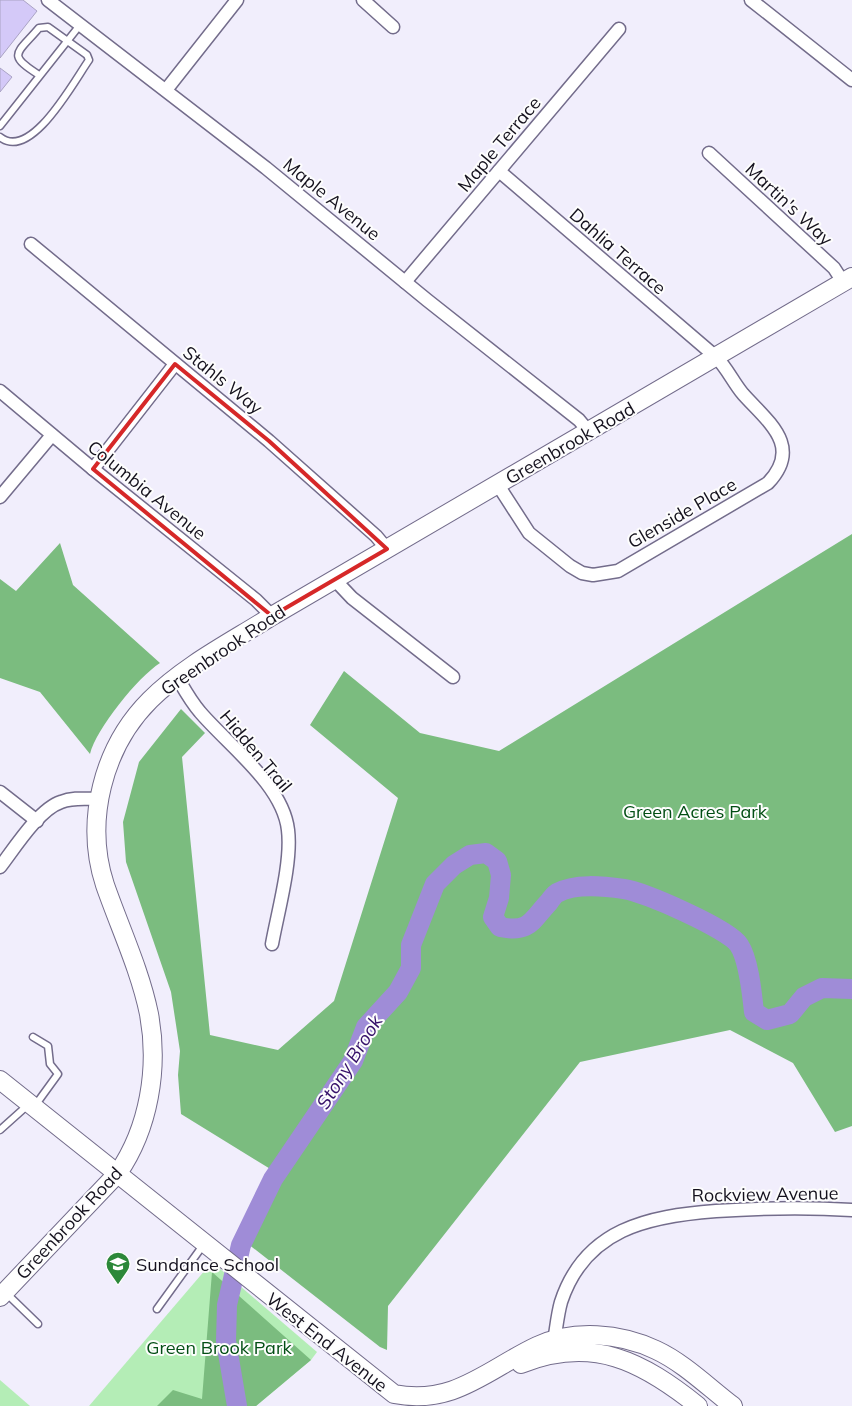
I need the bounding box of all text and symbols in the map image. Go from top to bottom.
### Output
street label: Maple Terrace [452,92,546,196]
street label: Maple Avenue [279,153,385,245]
street label: Martin's Way [740,158,838,251]
street label: Dahlia Terrace [565,203,671,299]
street label: Stahls Way [178,341,268,419]
street label: Greenbrook Road [501,397,639,489]
street label: Columbia Avenue [83,435,211,545]
street label: Glenside Place [624,473,740,553]
street label: Greenbrook Road [156,600,290,700]
street label: Hidden Trail [215,705,297,797]
park label: Green Acres Park [623,800,768,823]
water label: Stony Brook [311,1009,388,1114]
street label: Greenbrook Road [11,1162,127,1284]
street label: Rockview Avenue [691,1181,839,1207]
school or university icon: Sundance School [105,1251,131,1285]
place label: Sundance School [136,1253,279,1276]
street label: West End Avenue [262,1287,392,1397]
park label: Green Brook Park [146,1336,292,1359]

